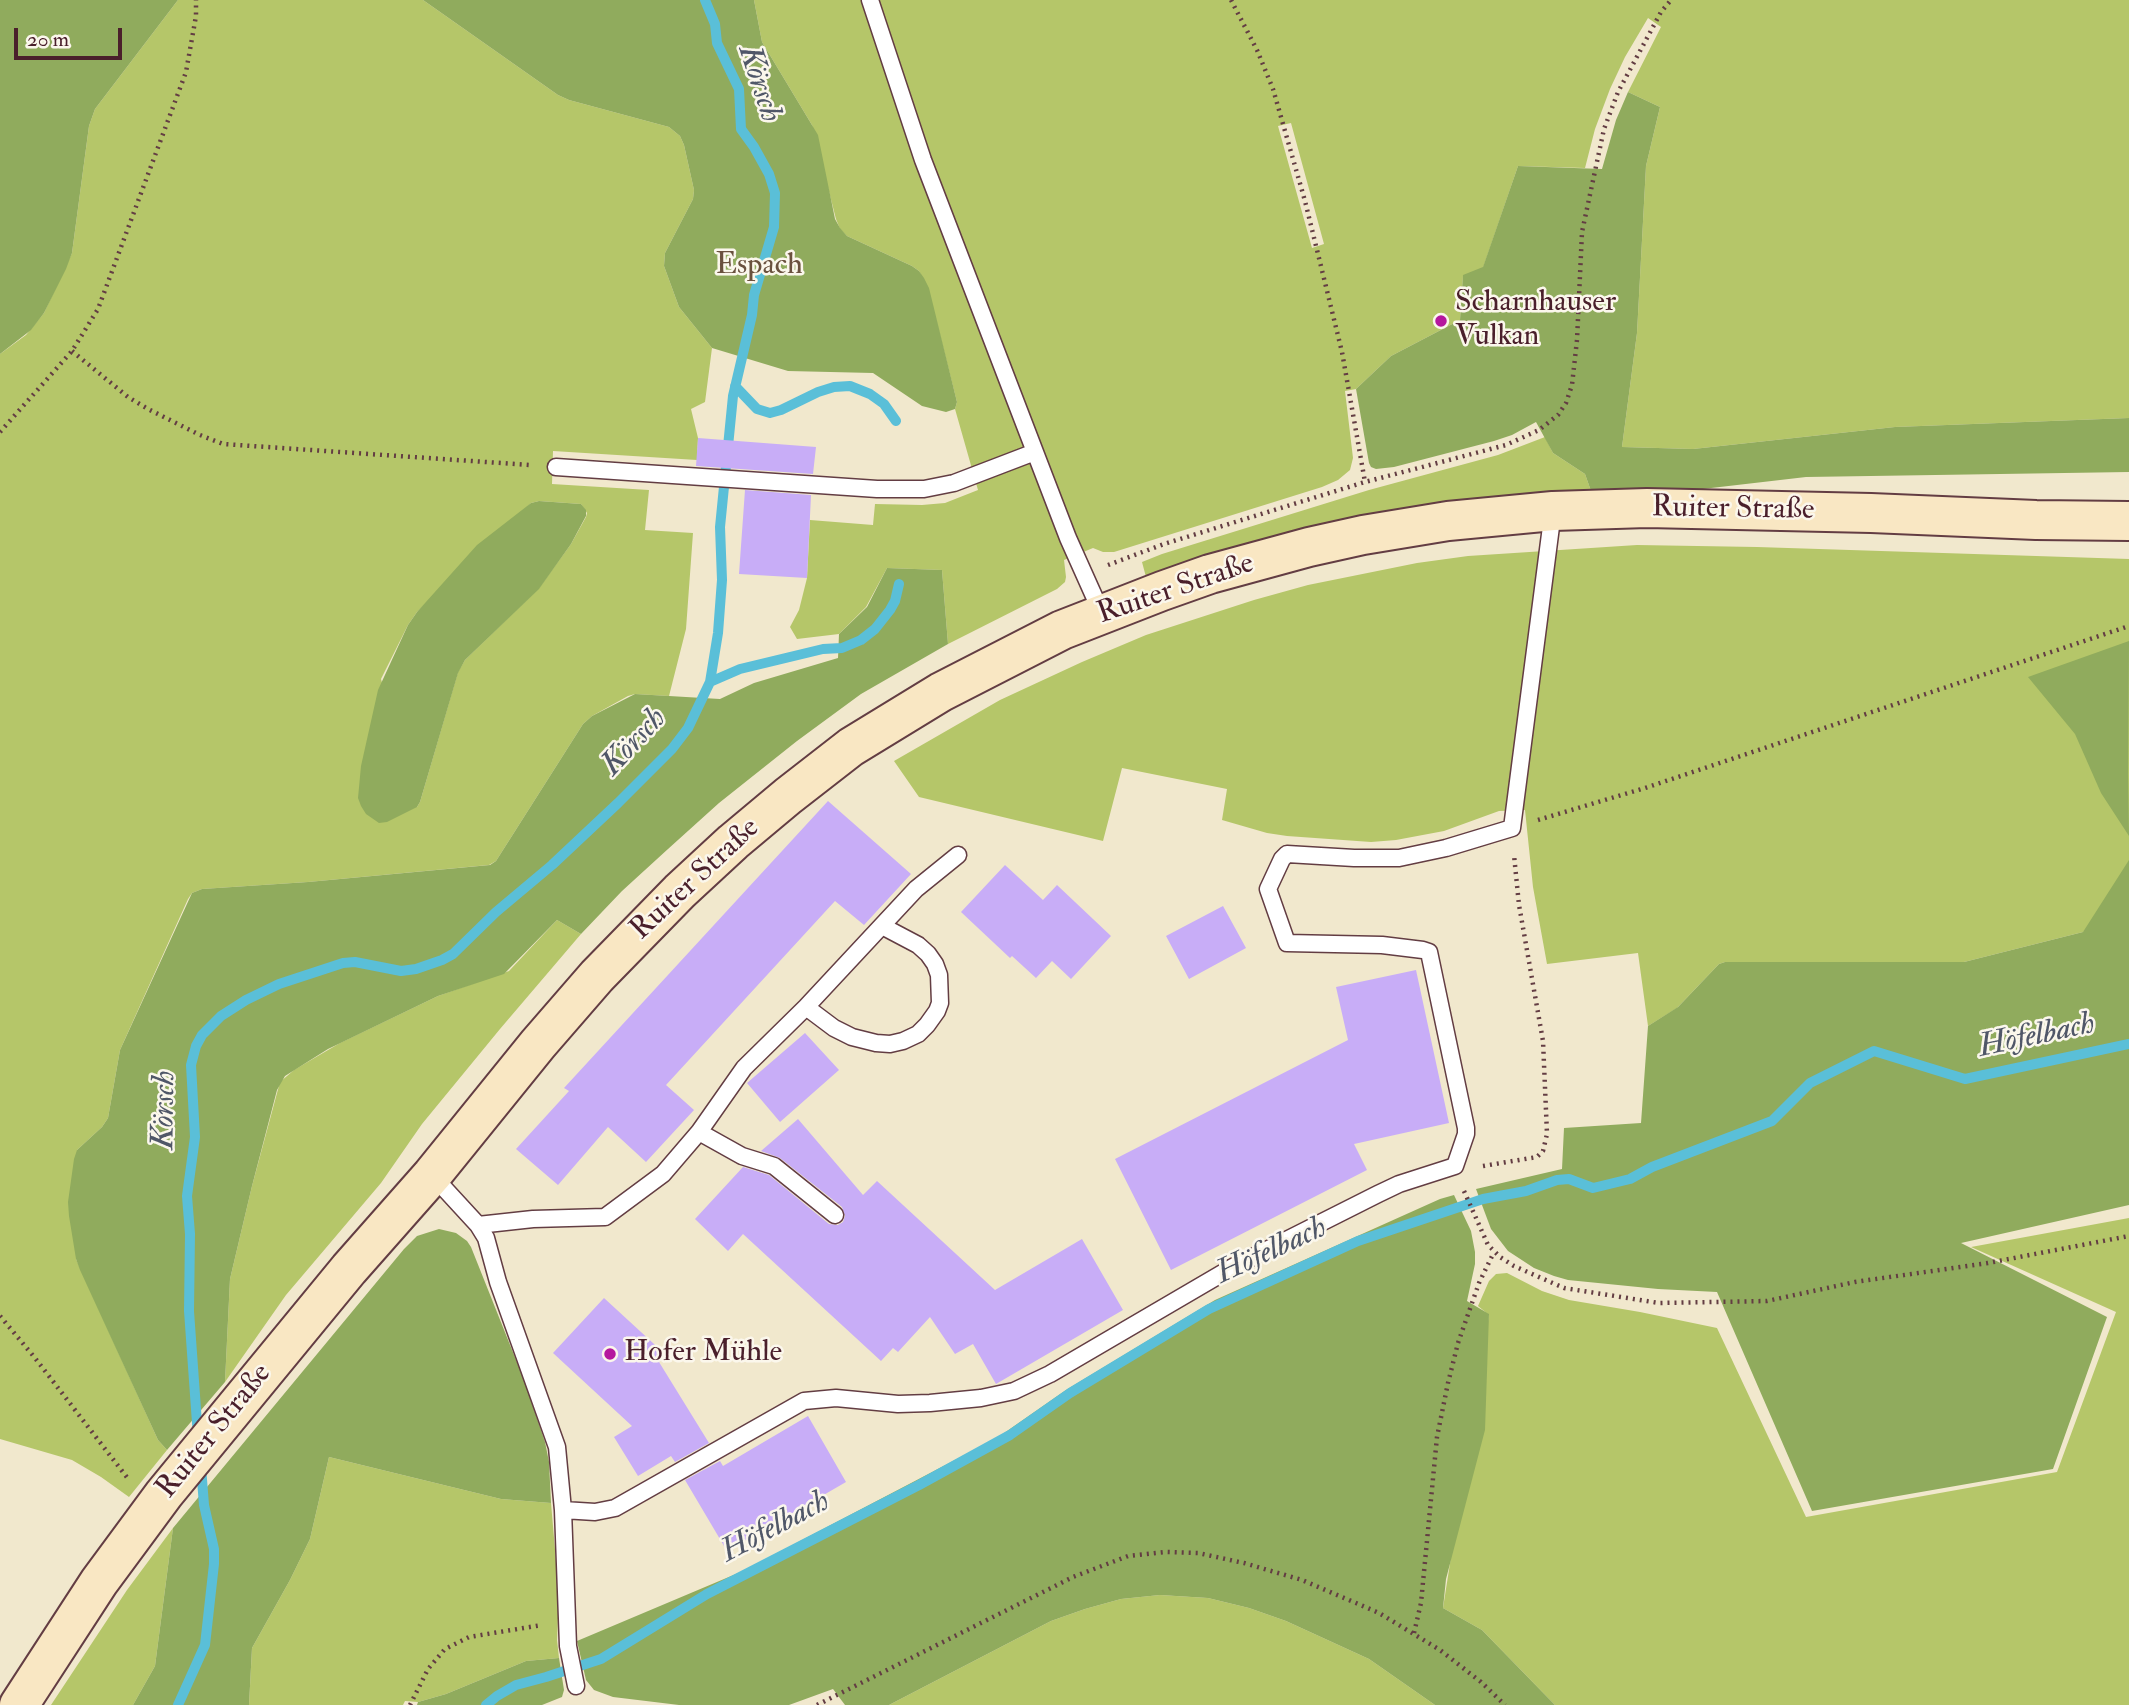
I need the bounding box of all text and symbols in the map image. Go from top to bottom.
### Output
scale bar [18,14,126,58]
text: 20 m [27,26,69,53]
water label: Körsch [728,41,788,127]
park label: Espach [715,249,803,285]
place label: Scharnhauser Vulkan [1455,286,1616,356]
marker: Scharnhauser Vulkan [1433,313,1449,329]
street label: Ruiter Straße [1651,491,1815,529]
street label: Ruiter Straße [1093,546,1259,634]
water label: Körsch [594,701,676,785]
street label: Ruiter Straße [624,811,768,949]
water label: Höfelbach [1975,1006,2099,1068]
water label: Körsch [146,1070,186,1150]
water label: Höfelbach [1211,1210,1333,1294]
place label: Hofer Mühle [624,1336,782,1372]
marker: Hofer Mühle [602,1346,618,1362]
street label: Ruiter Straße [150,1357,280,1507]
water label: Höfelbach [715,1483,837,1573]

